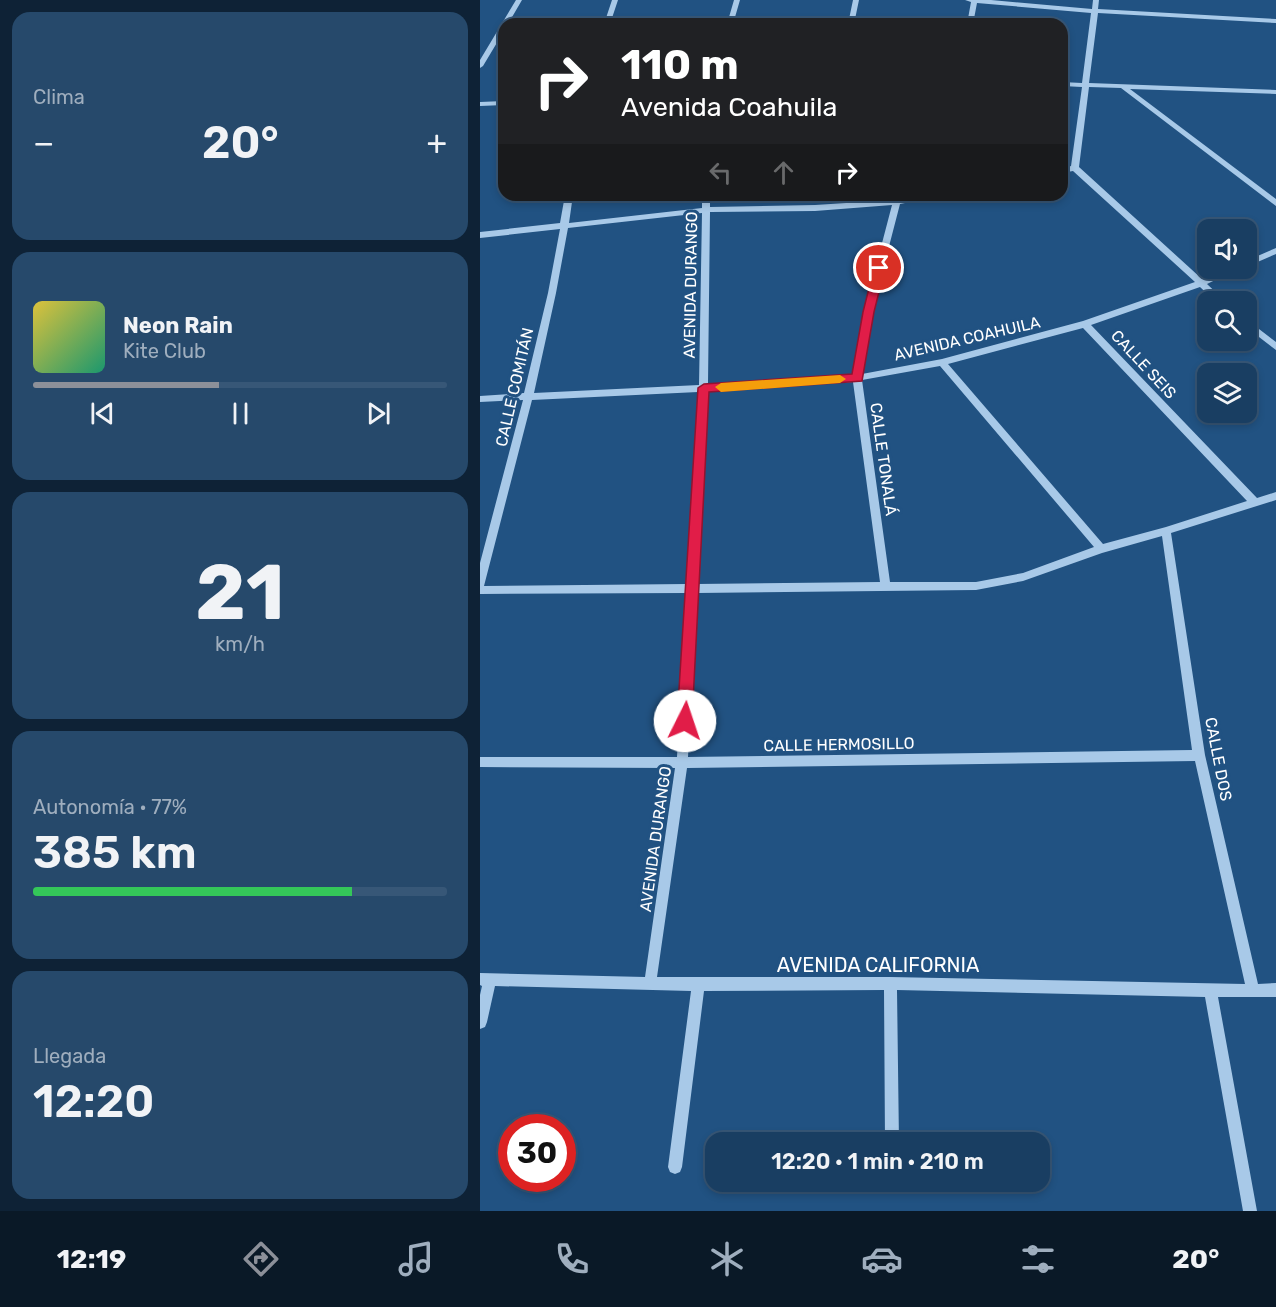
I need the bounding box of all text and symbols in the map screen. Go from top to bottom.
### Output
text: 110 m [621,40,739,90]
icon: right [522,42,600,120]
text: Clima [33,85,85,109]
text: Avenida Coahuila [621,91,837,123]
text: 20° [202,116,279,169]
text: − [33,123,54,162]
text: + [426,123,447,162]
icon: left [704,156,737,189]
icon: ahead [767,156,800,189]
icon: right [830,156,863,189]
street label: AVENIDA DURANGO [680,211,701,359]
map controls [1197,219,1257,423]
button: sound [1197,219,1257,279]
pin [853,242,904,293]
icon: arrive [862,251,895,284]
button: search [1197,291,1257,351]
text: Neon Rain [123,312,233,339]
street label: AVENIDA COAHUILA [892,312,1042,365]
street label: CALLE COMITÁN [492,326,537,448]
street label: CALLE SEIS [1107,326,1180,403]
text: Kite Club [123,339,206,363]
button: layers [1197,363,1257,423]
icon: previous [86,397,119,430]
icon: pause [224,397,257,430]
icon: next [362,397,395,430]
street label: CALLE TONALÁ [866,401,901,517]
text: 21 [195,546,285,639]
text: km/h [215,632,265,656]
position arrow [653,689,717,753]
street label: CALLE DOS [1201,716,1236,803]
street label: CALLE HERMOSILLO [763,734,915,755]
street label: AVENIDA DURANGO [636,765,675,913]
text: Autonomía · 77% [33,795,187,819]
text: 385 km [33,826,197,879]
street label: AVENIDA CALIFORNIA [777,953,979,977]
text: Llegada [33,1044,106,1068]
text: 12:20 [33,1075,154,1128]
speed limit sign: 30 [498,1114,576,1192]
text: 12:20 · 1 min · 210 m [771,1148,984,1175]
icon: directions [240,1238,282,1280]
icon: music [395,1238,437,1280]
icon: phone [551,1238,593,1280]
icon: climate [706,1238,748,1280]
icon: car [861,1238,903,1280]
icon: filters [1017,1238,1059,1280]
text: 12:19 [57,1243,126,1275]
text: 20° [1172,1243,1219,1275]

